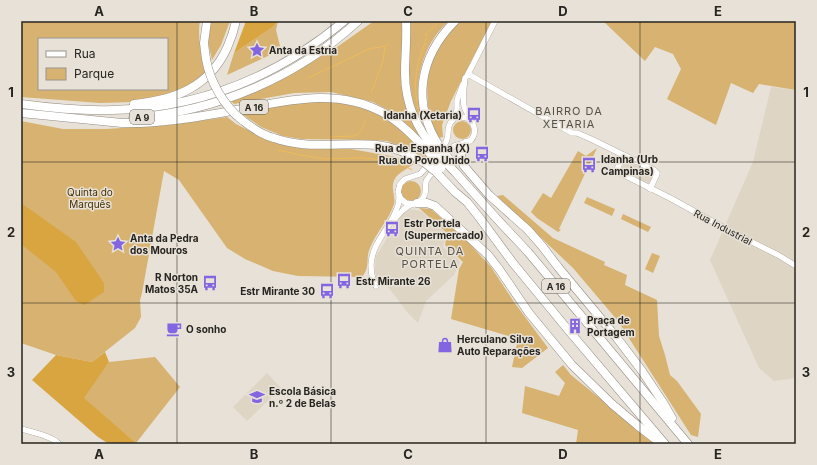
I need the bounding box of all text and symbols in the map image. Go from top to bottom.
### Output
text: A [94,3,104,19]
text: B [250,3,259,19]
text: C [403,3,413,19]
text: D [558,3,568,19]
text: E [714,3,722,19]
legend [38,38,168,90]
place icon: Anta da Estria [248,41,266,59]
place label: Anta da Estria [269,44,337,56]
text: Rua [74,46,96,61]
text: Parque [74,66,114,81]
text: 1 [8,84,14,100]
text: 1 [803,84,809,100]
road number: A 16 [240,100,268,114]
district label: BAIRRO DA XETARIA [535,104,603,131]
bus stop icon: Idanha (Xetaria) [465,106,483,124]
place label: Idanha (Xetaria) [384,109,462,121]
road number: A 9 [130,110,154,124]
place label: Rua de Espanha (X) Rua do Povo Unido [375,142,470,166]
bus stop icon: Rua de Espanha (X) Rua do Povo Unido [473,145,491,163]
place label: Idanha (Urb Campinas) [601,153,658,177]
bus stop icon: Idanha (Urb Campinas) [580,156,598,174]
park label: Quinta do Marquês [67,186,113,210]
street label: Rua Industrial [692,207,754,247]
place label: Estr Portela (Supermercado) [404,217,484,241]
bus stop icon: Estr Portela (Supermercado) [383,220,401,238]
text: 2 [7,224,15,240]
text: 2 [802,224,810,240]
place label: Anta da Pedra dos Mouros [130,232,199,256]
place icon: Anta da Pedra dos Mouros [109,235,127,253]
district label: QUINTA DA PORTELA [396,244,464,271]
place label: R Norton Matos 35A [145,271,199,295]
bus stop icon: Estr Mirante 26 [335,272,353,290]
bus stop icon: R Norton Matos 35A [201,274,219,292]
place label: Estr Mirante 26 [356,275,431,287]
road number: A 16 [542,279,570,293]
bus stop icon: Estr Mirante 30 [318,282,336,300]
place label: Estr Mirante 30 [240,285,315,297]
place label: Praça de Portagem [587,314,635,339]
building icon: Praça de Portagem [566,317,584,335]
cafe icon: O sonho [165,320,183,338]
place label: O sonho [186,323,226,335]
place label: Herculano Silva Auto Reparações [457,333,541,357]
shop icon: Herculano Silva Auto Reparações [436,336,454,354]
text: 3 [7,364,15,380]
text: 3 [802,364,810,380]
place label: Escola Básica n.º 2 de Belas [269,385,336,409]
school or university icon: Escola Básica n.º 2 de Belas [248,388,266,406]
text: A [94,446,104,462]
text: B [250,446,259,462]
text: C [403,446,413,462]
text: D [558,446,568,462]
text: E [714,446,722,462]

